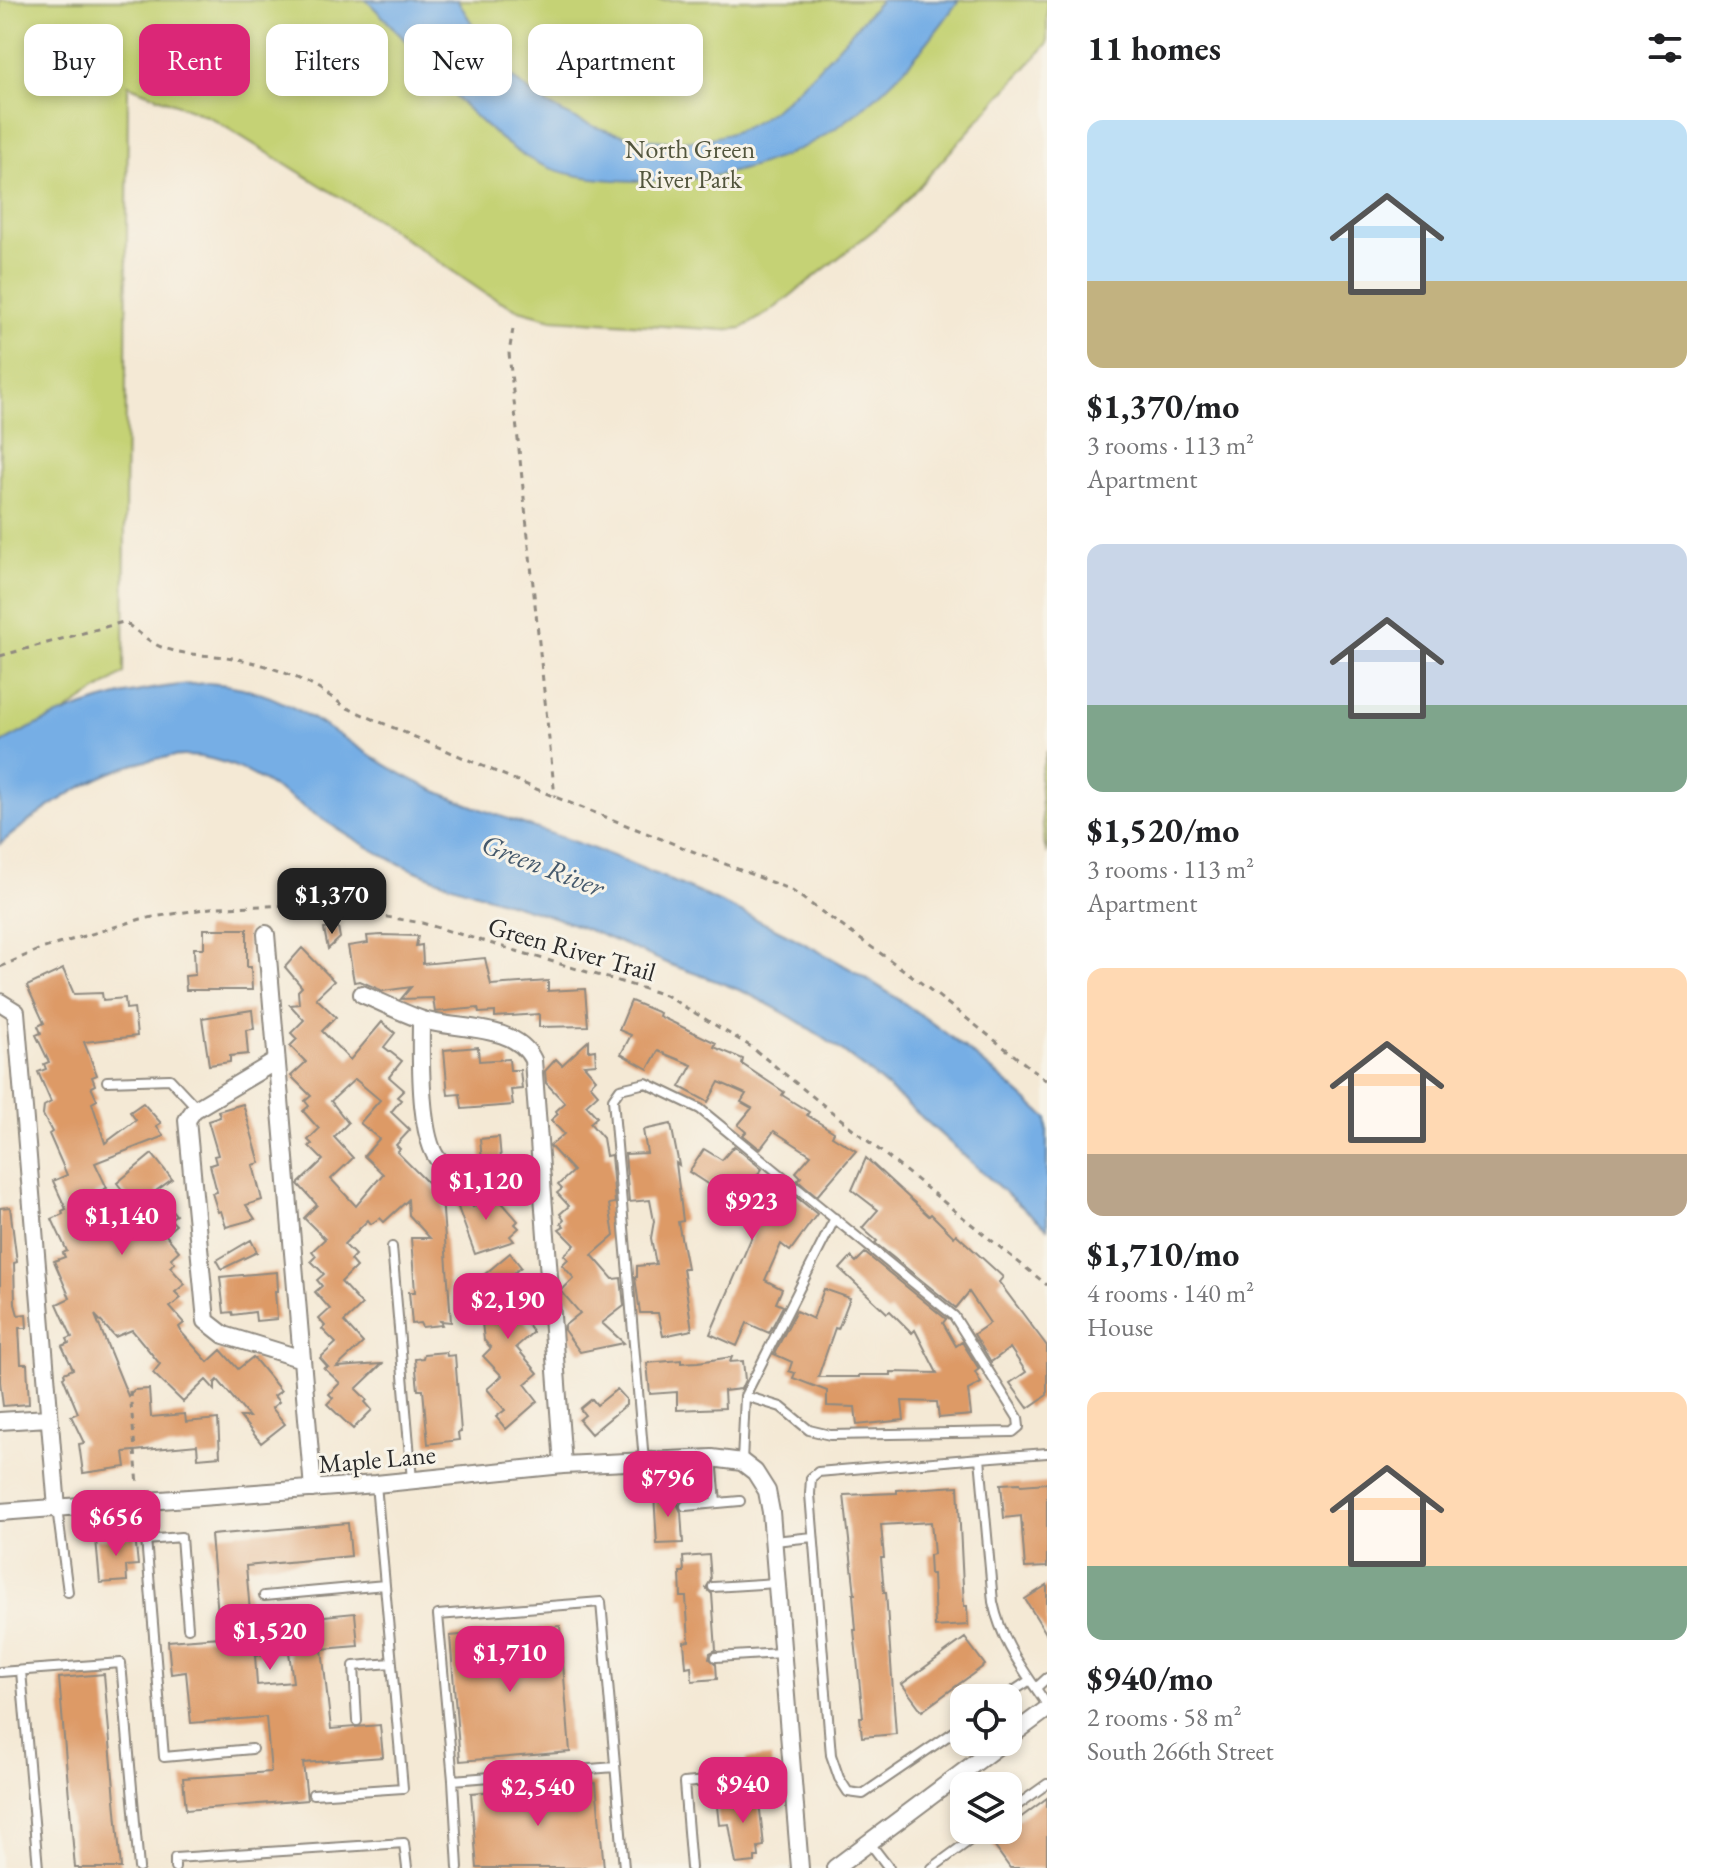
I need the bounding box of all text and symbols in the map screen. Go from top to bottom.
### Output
chip: Buy [24,24,123,96]
chip: Rent [139,24,250,96]
chip: Filters [266,24,388,96]
chip: New [404,24,512,96]
chip: Apartment [528,24,703,96]
text: 11 homes [1087,26,1221,70]
icon: filters [1643,26,1687,70]
park label: North Green River Park [625,132,755,196]
icon: home [1315,172,1459,316]
text: $1,370/mo [1087,384,1239,428]
text: 3 rooms · 113 m² [1087,428,1254,462]
text: Apartment [1087,462,1197,496]
icon: home [1315,596,1459,740]
text: $1,520/mo [1087,808,1239,852]
water label: Green River [477,825,611,905]
text: 3 rooms · 113 m² [1087,852,1254,886]
pin: $1,370 [267,868,397,936]
text: $1,370 [295,877,369,911]
text: Apartment [1087,886,1197,920]
street label: Green River Trail [484,909,660,989]
icon: home [1315,1020,1459,1164]
pin: $1,120 [421,1154,551,1222]
text: $1,120 [449,1163,523,1197]
pin: $923 [705,1174,799,1242]
text: $923 [725,1183,779,1217]
pin: $1,140 [57,1189,187,1257]
text: $1,140 [85,1198,159,1232]
text: $1,710/mo [1087,1232,1239,1276]
pin: $2,190 [443,1273,573,1341]
text: 4 rooms · 140 m² [1087,1276,1254,1310]
text: $2,190 [471,1282,545,1316]
text: House [1087,1310,1153,1344]
street label: Maple Lane [317,1437,437,1481]
icon: home [1315,1444,1459,1588]
pin: $796 [621,1451,715,1519]
text: $796 [641,1460,695,1494]
pin: $656 [69,1490,163,1558]
text: $656 [89,1499,143,1533]
pin: $1,520 [205,1604,335,1672]
text: $1,520 [233,1613,307,1647]
pin: $1,710 [445,1626,575,1694]
text: $1,710 [473,1635,547,1669]
text: $940/mo [1087,1656,1213,1700]
map controls [950,1684,1022,1844]
button: locate [950,1684,1022,1756]
text: 2 rooms · 58 m² [1087,1700,1242,1734]
text: South 266th Street [1087,1734,1274,1768]
pin: $940 [696,1757,790,1825]
pin: $2,540 [473,1760,603,1828]
text: $940 [716,1766,770,1800]
text: $2,540 [501,1769,575,1803]
button: layers [950,1772,1022,1844]

